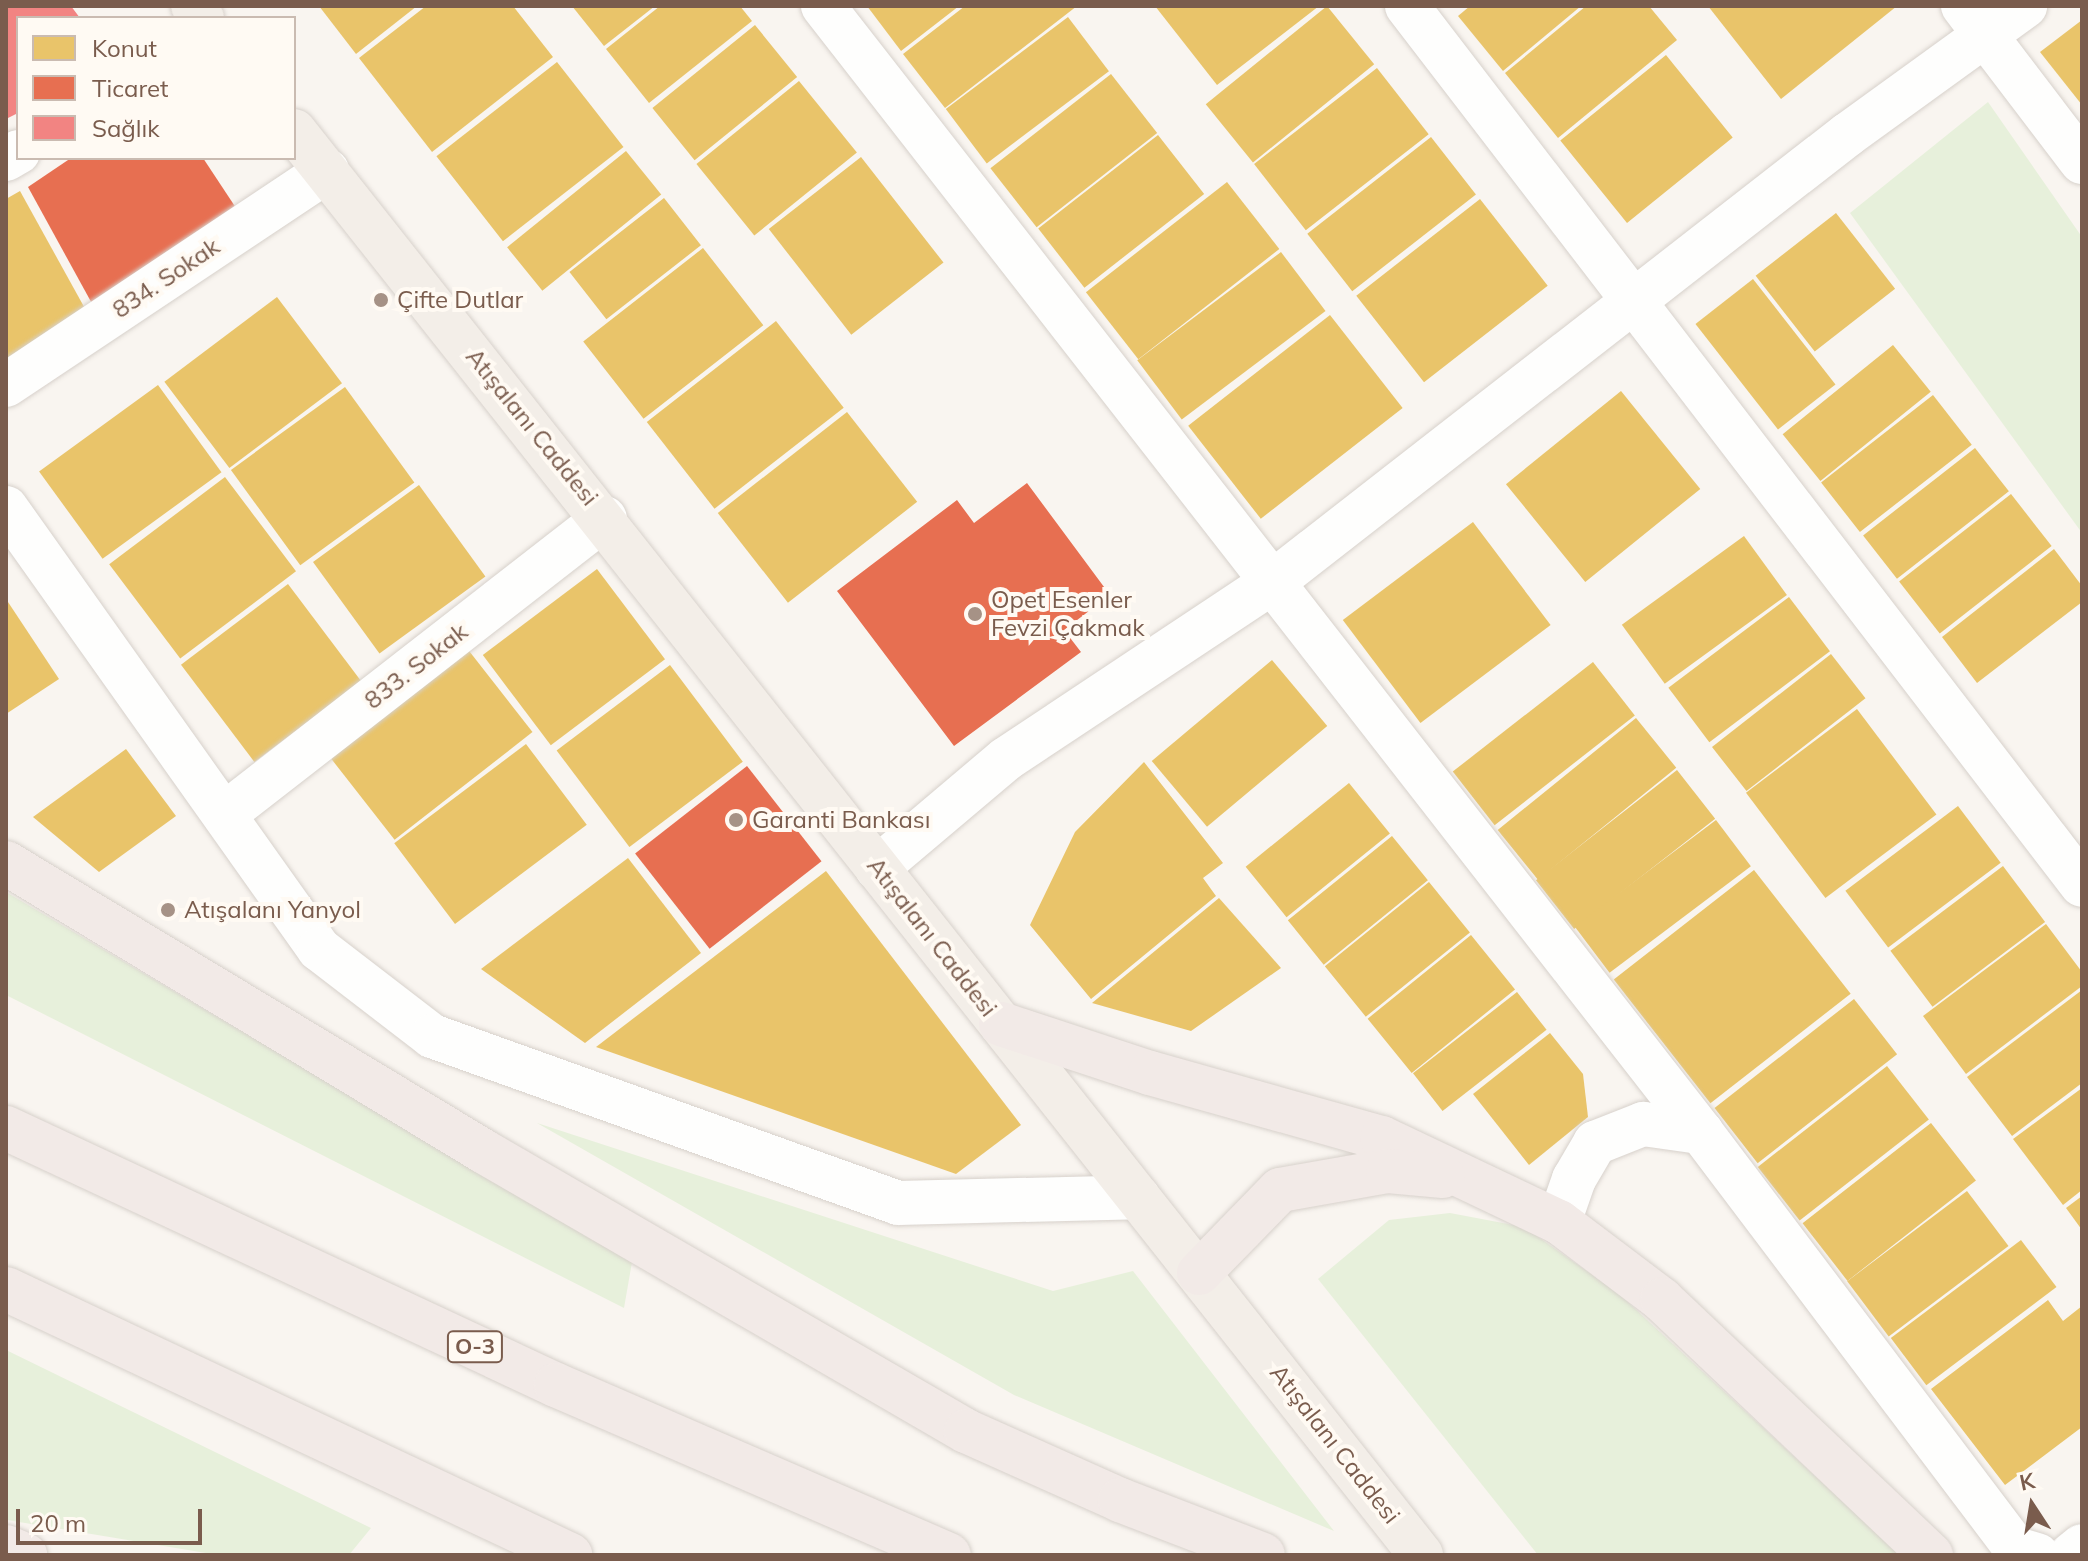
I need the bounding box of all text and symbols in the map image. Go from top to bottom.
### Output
legend [16,16,296,160]
text: Konut [92,33,157,63]
text: Ticaret [92,73,168,103]
text: Sağlık [92,113,160,143]
street label: 834. Sokak [107,232,225,324]
place label: Çifte Dutlar [397,286,523,314]
marker: Çifte Dutlar [372,291,390,309]
street label: Atışalanı Caddesi [460,343,604,511]
place label: Opet Esenler Fevzi Çakmak [991,586,1145,642]
marker: Opet Esenler Fevzi Çakmak [966,605,984,623]
street label: 833. Sokak [359,617,473,715]
place label: Garanti Bankası [752,806,930,834]
marker: Garanti Bankası [727,811,745,829]
street label: Atışalanı Caddesi [861,852,1003,1022]
place label: Atışalanı Yanyol [184,896,361,924]
marker: Atışalanı Yanyol [159,901,177,919]
road number: O-3 [445,1329,505,1365]
street label: Atışalanı Caddesi [1264,1359,1406,1529]
north arrow [1992,1465,2072,1545]
text: K [2017,1466,2037,1497]
scale bar [20,1493,206,1543]
text: 20 m [30,1508,86,1538]

